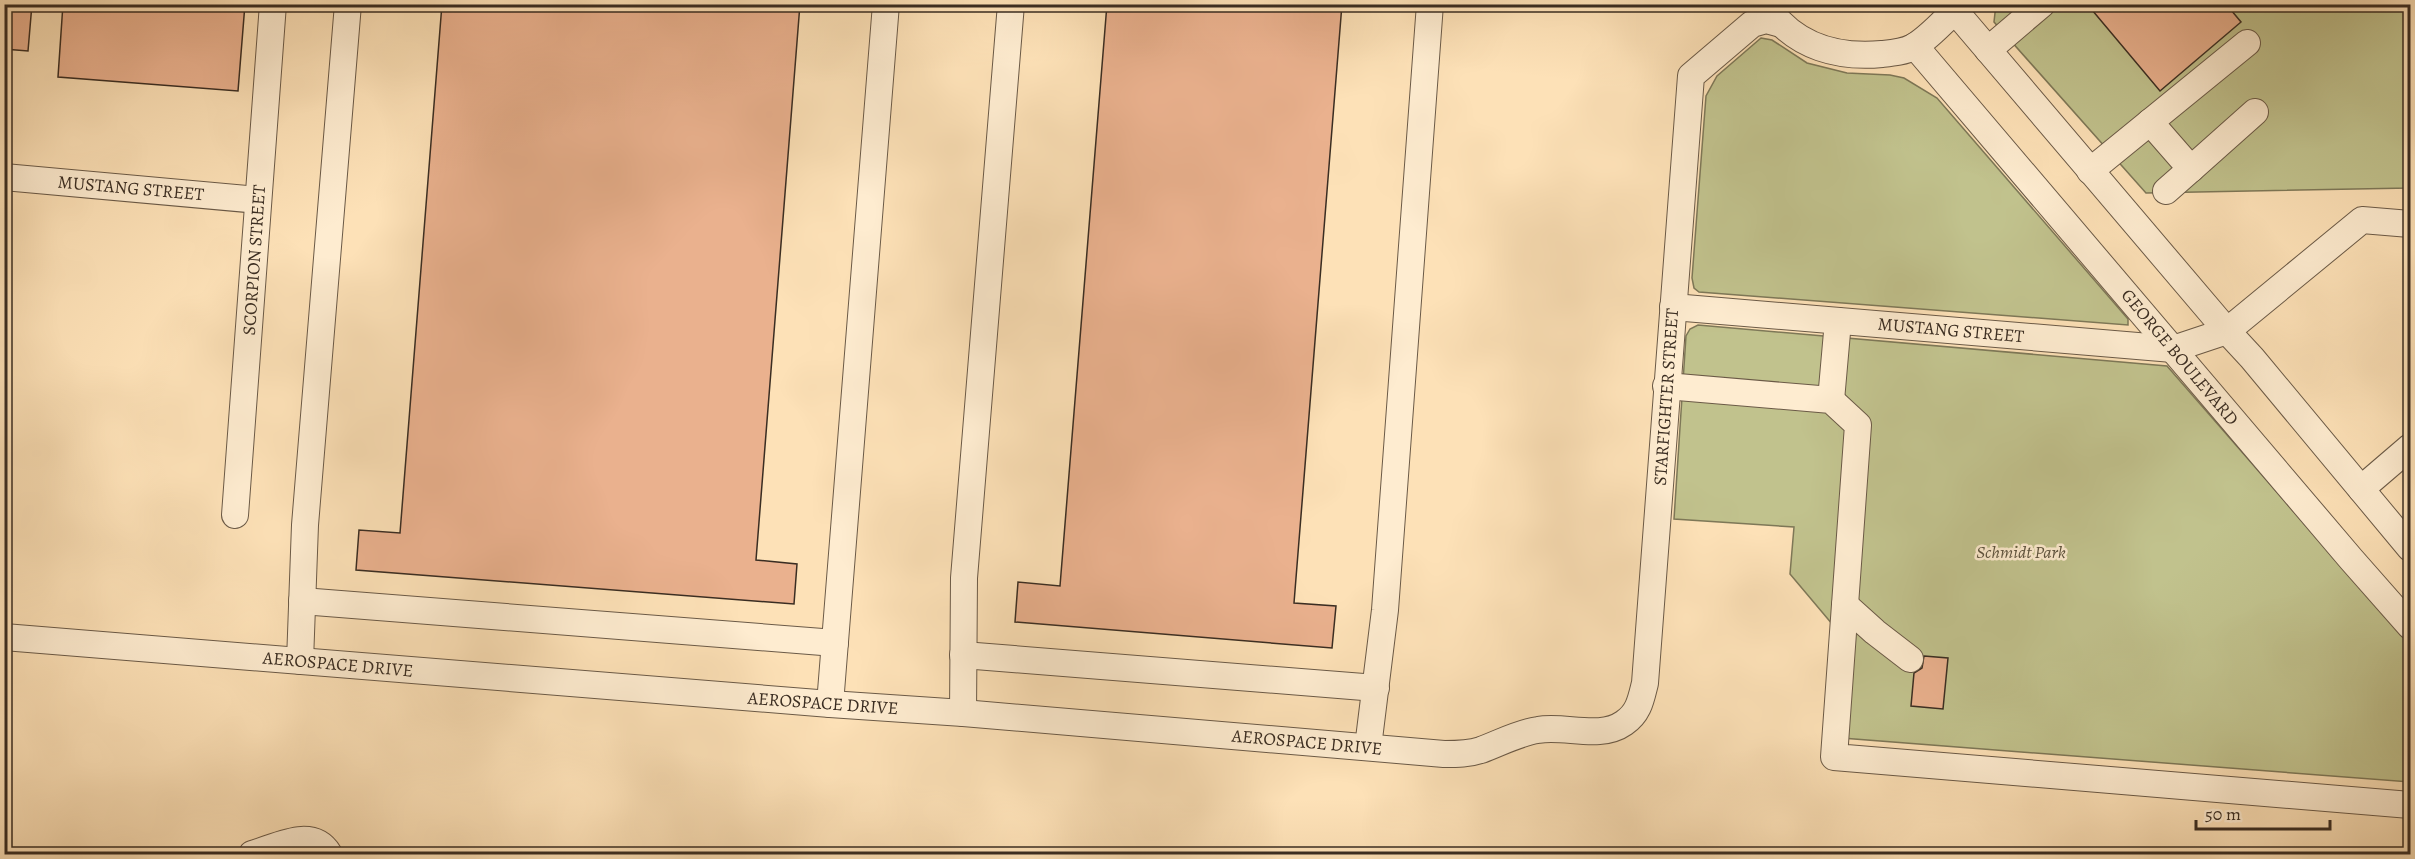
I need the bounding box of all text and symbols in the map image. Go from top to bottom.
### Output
street label: MUSTANG STREET [57,170,205,206]
street label: SCORPION STREET [237,184,271,336]
street label: GEORGE BOULEVARD [2116,284,2244,430]
street label: STARFIGHTER STREET [1648,307,1684,487]
street label: MUSTANG STREET [1877,312,2025,348]
park label: Schmidt Park [1976,540,2066,564]
street label: AEROSPACE DRIVE [261,645,414,683]
street label: AEROSPACE DRIVE [746,686,899,720]
street label: AEROSPACE DRIVE [1230,723,1383,761]
scale bar [2196,793,2330,831]
text: 50 m [2205,802,2241,826]

